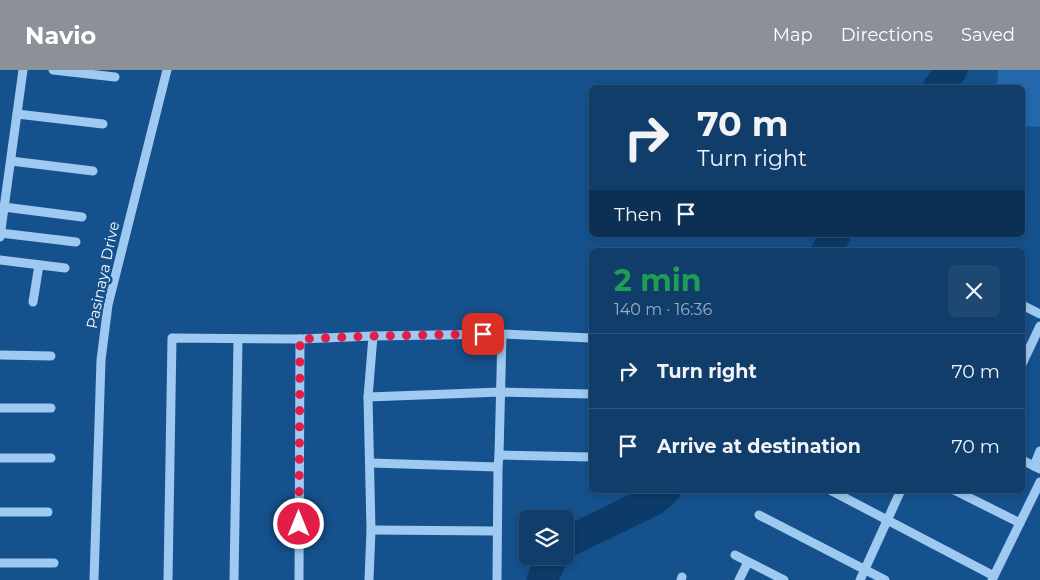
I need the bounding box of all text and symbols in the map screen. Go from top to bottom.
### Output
text: Navio [25,21,96,50]
text: Map [773,24,813,46]
text: Directions [841,24,933,46]
text: Saved [961,24,1015,46]
text: 70 m [697,102,788,145]
icon: right [614,105,679,170]
text: Turn right [697,145,807,172]
icon: arrive [672,200,700,228]
text: Then [614,203,662,226]
street label: Pasinaya Drive [82,219,123,330]
text: 2 min [614,262,701,299]
button: close [948,265,1000,317]
text: 140 m · 16:36 [614,300,712,319]
pin [462,313,504,355]
icon: arrive [469,320,497,348]
icon: right [614,357,642,385]
text: Turn right [657,360,757,383]
text: 70 m [951,360,1000,383]
icon: arrive [614,432,642,460]
text: Arrive at destination [657,435,861,458]
text: 70 m [951,435,1000,458]
position arrow [272,497,324,549]
map controls [519,510,574,565]
button: layers [519,510,574,565]

